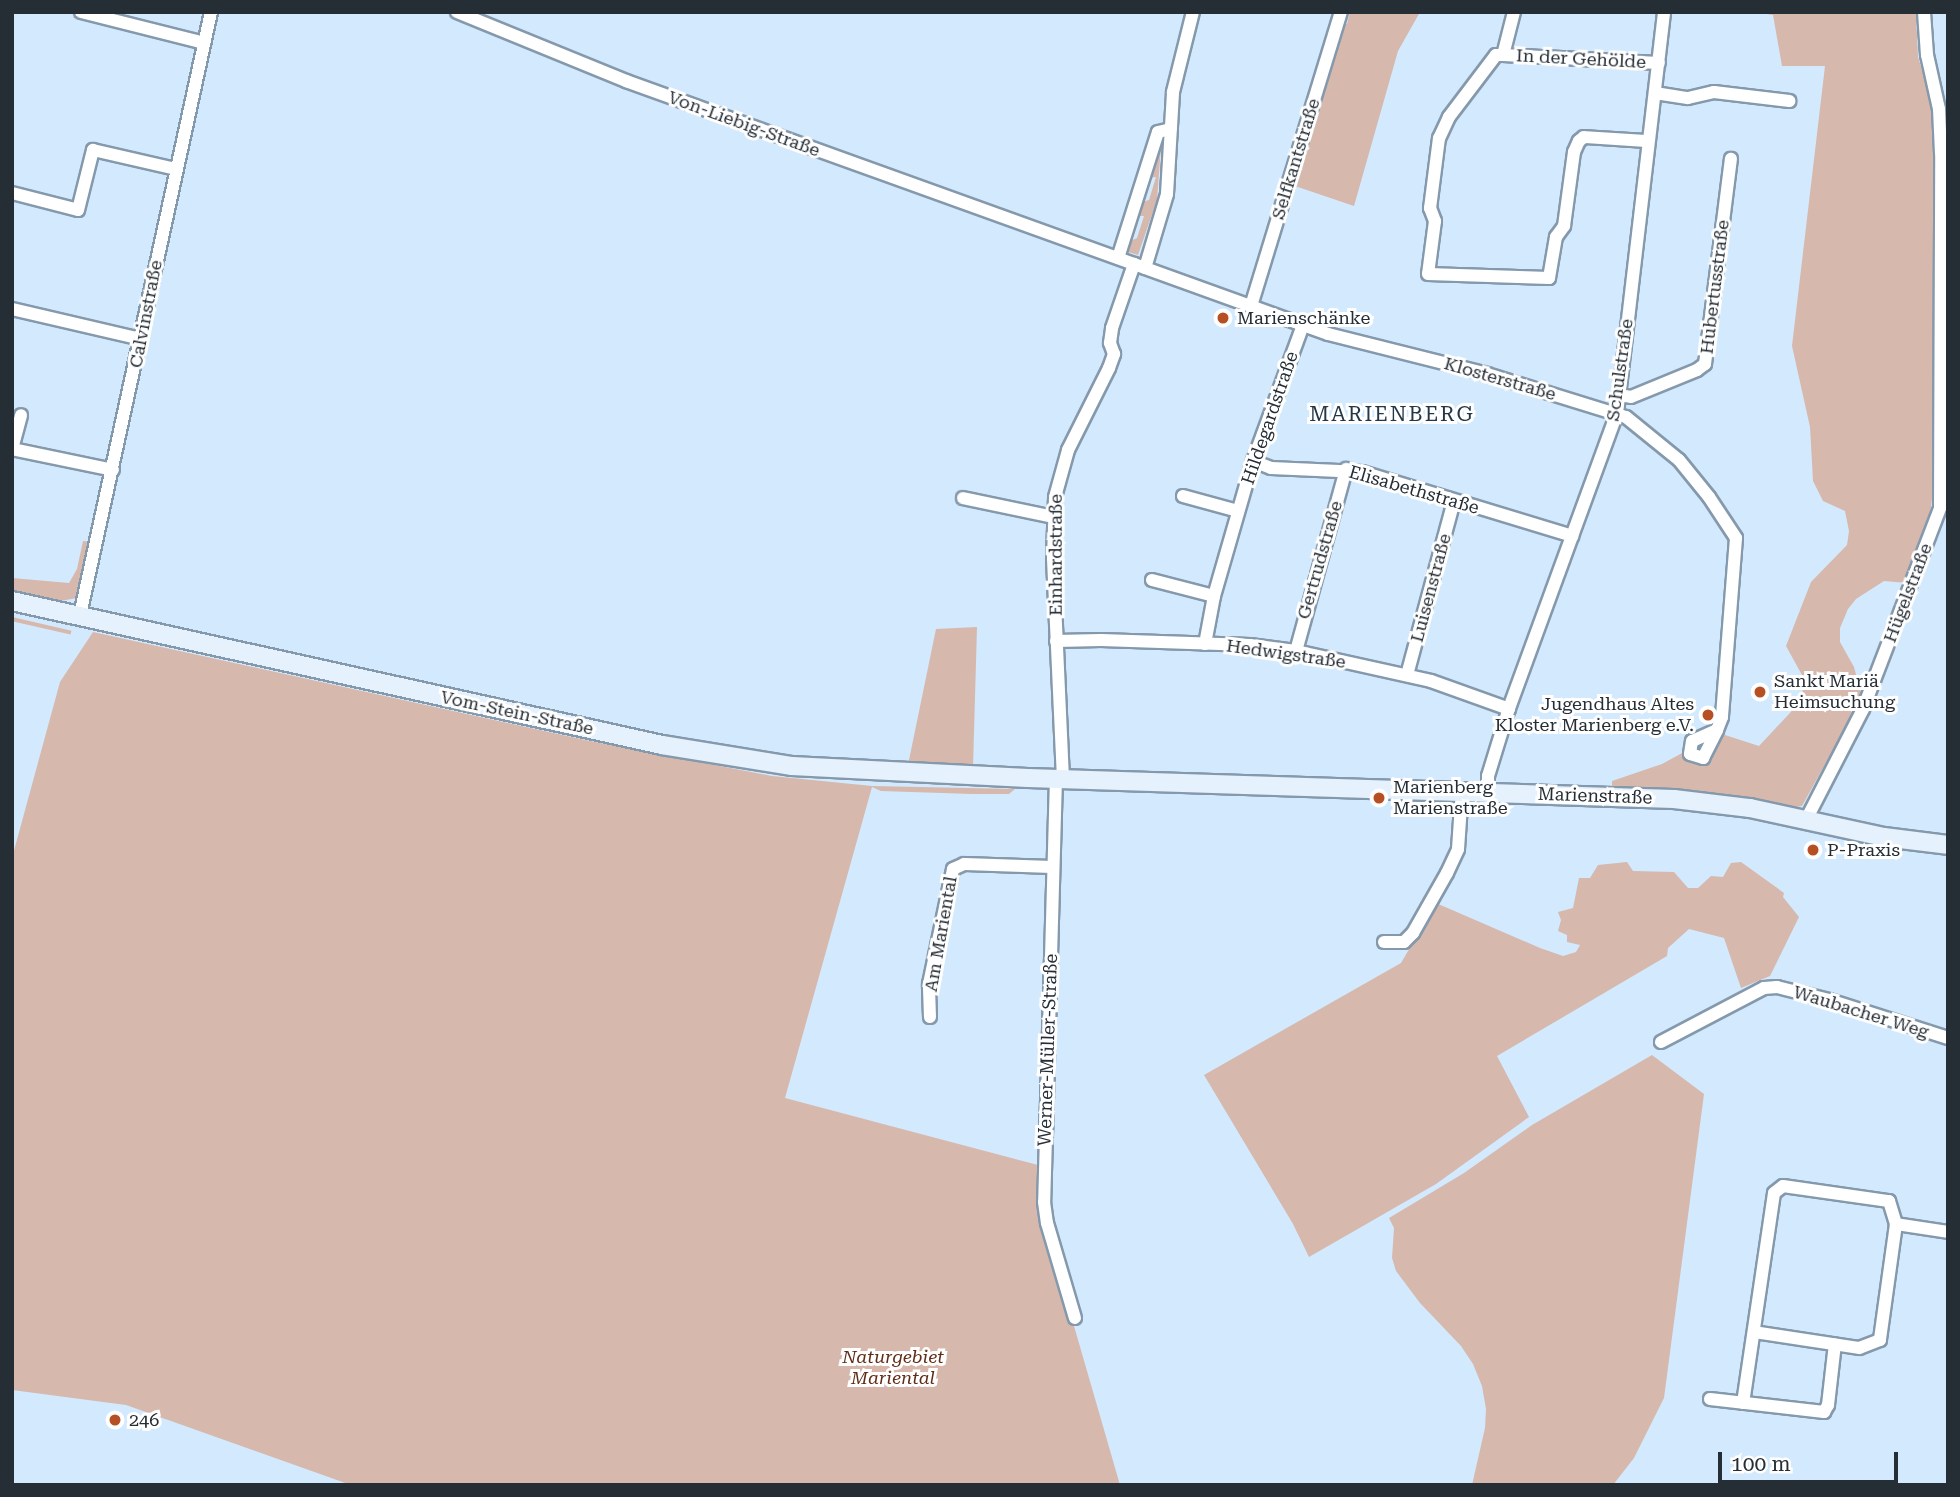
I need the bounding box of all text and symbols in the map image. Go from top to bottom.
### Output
street label: In der Gehölde [1516,45,1646,73]
street label: Von-Liebig-Straße [665,86,823,162]
street label: Selfkantstraße [1267,96,1325,222]
street label: Hubertusstraße [1696,219,1734,355]
street label: Calvinstraße [125,258,167,370]
place label: Marienschänke [1237,307,1370,329]
marker: Marienschänke [1215,310,1231,326]
street label: Schulstraße [1602,317,1638,423]
street label: Hildegardstraße [1237,349,1303,487]
street label: Klosterstraße [1442,353,1558,405]
district label: MARIENBERG [1310,401,1474,427]
street label: Elisabethstraße [1346,461,1482,519]
street label: Einhardstraße [1045,494,1067,616]
street label: Gertrudstraße [1293,498,1347,622]
street label: Luisenstraße [1406,531,1456,645]
street label: Hügelstraße [1879,540,1937,646]
street label: Hedwigstraße [1225,635,1347,673]
place label: Sankt Mariä Heimsuchung [1774,671,1895,714]
marker: Sankt Mariä Heimsuchung [1752,684,1768,700]
street label: Vom-Stein-Straße [439,686,595,740]
place label: Jugendhaus Altes Kloster Marienberg e.V. [1495,694,1694,736]
marker: Jugendhaus Altes Kloster Marienberg e.V. [1700,707,1716,723]
place label: Marienberg Marienstraße [1393,777,1508,820]
street label: Marienstraße [1537,783,1653,809]
marker: Marienberg Marienstraße [1371,790,1387,806]
place label: P-Praxis [1827,839,1900,861]
marker: P-Praxis [1805,842,1821,858]
street label: Am Mariental [920,875,962,993]
street label: Werner-Müller-Straße [1034,953,1062,1147]
street label: Waubacher Weg [1791,981,1931,1043]
park label: Naturgebiet Mariental [842,1347,944,1390]
place label: 246 [129,1409,159,1431]
marker: 246 [107,1412,123,1428]
scale bar [1722,1438,1902,1482]
text: 100 m [1731,1452,1791,1476]

